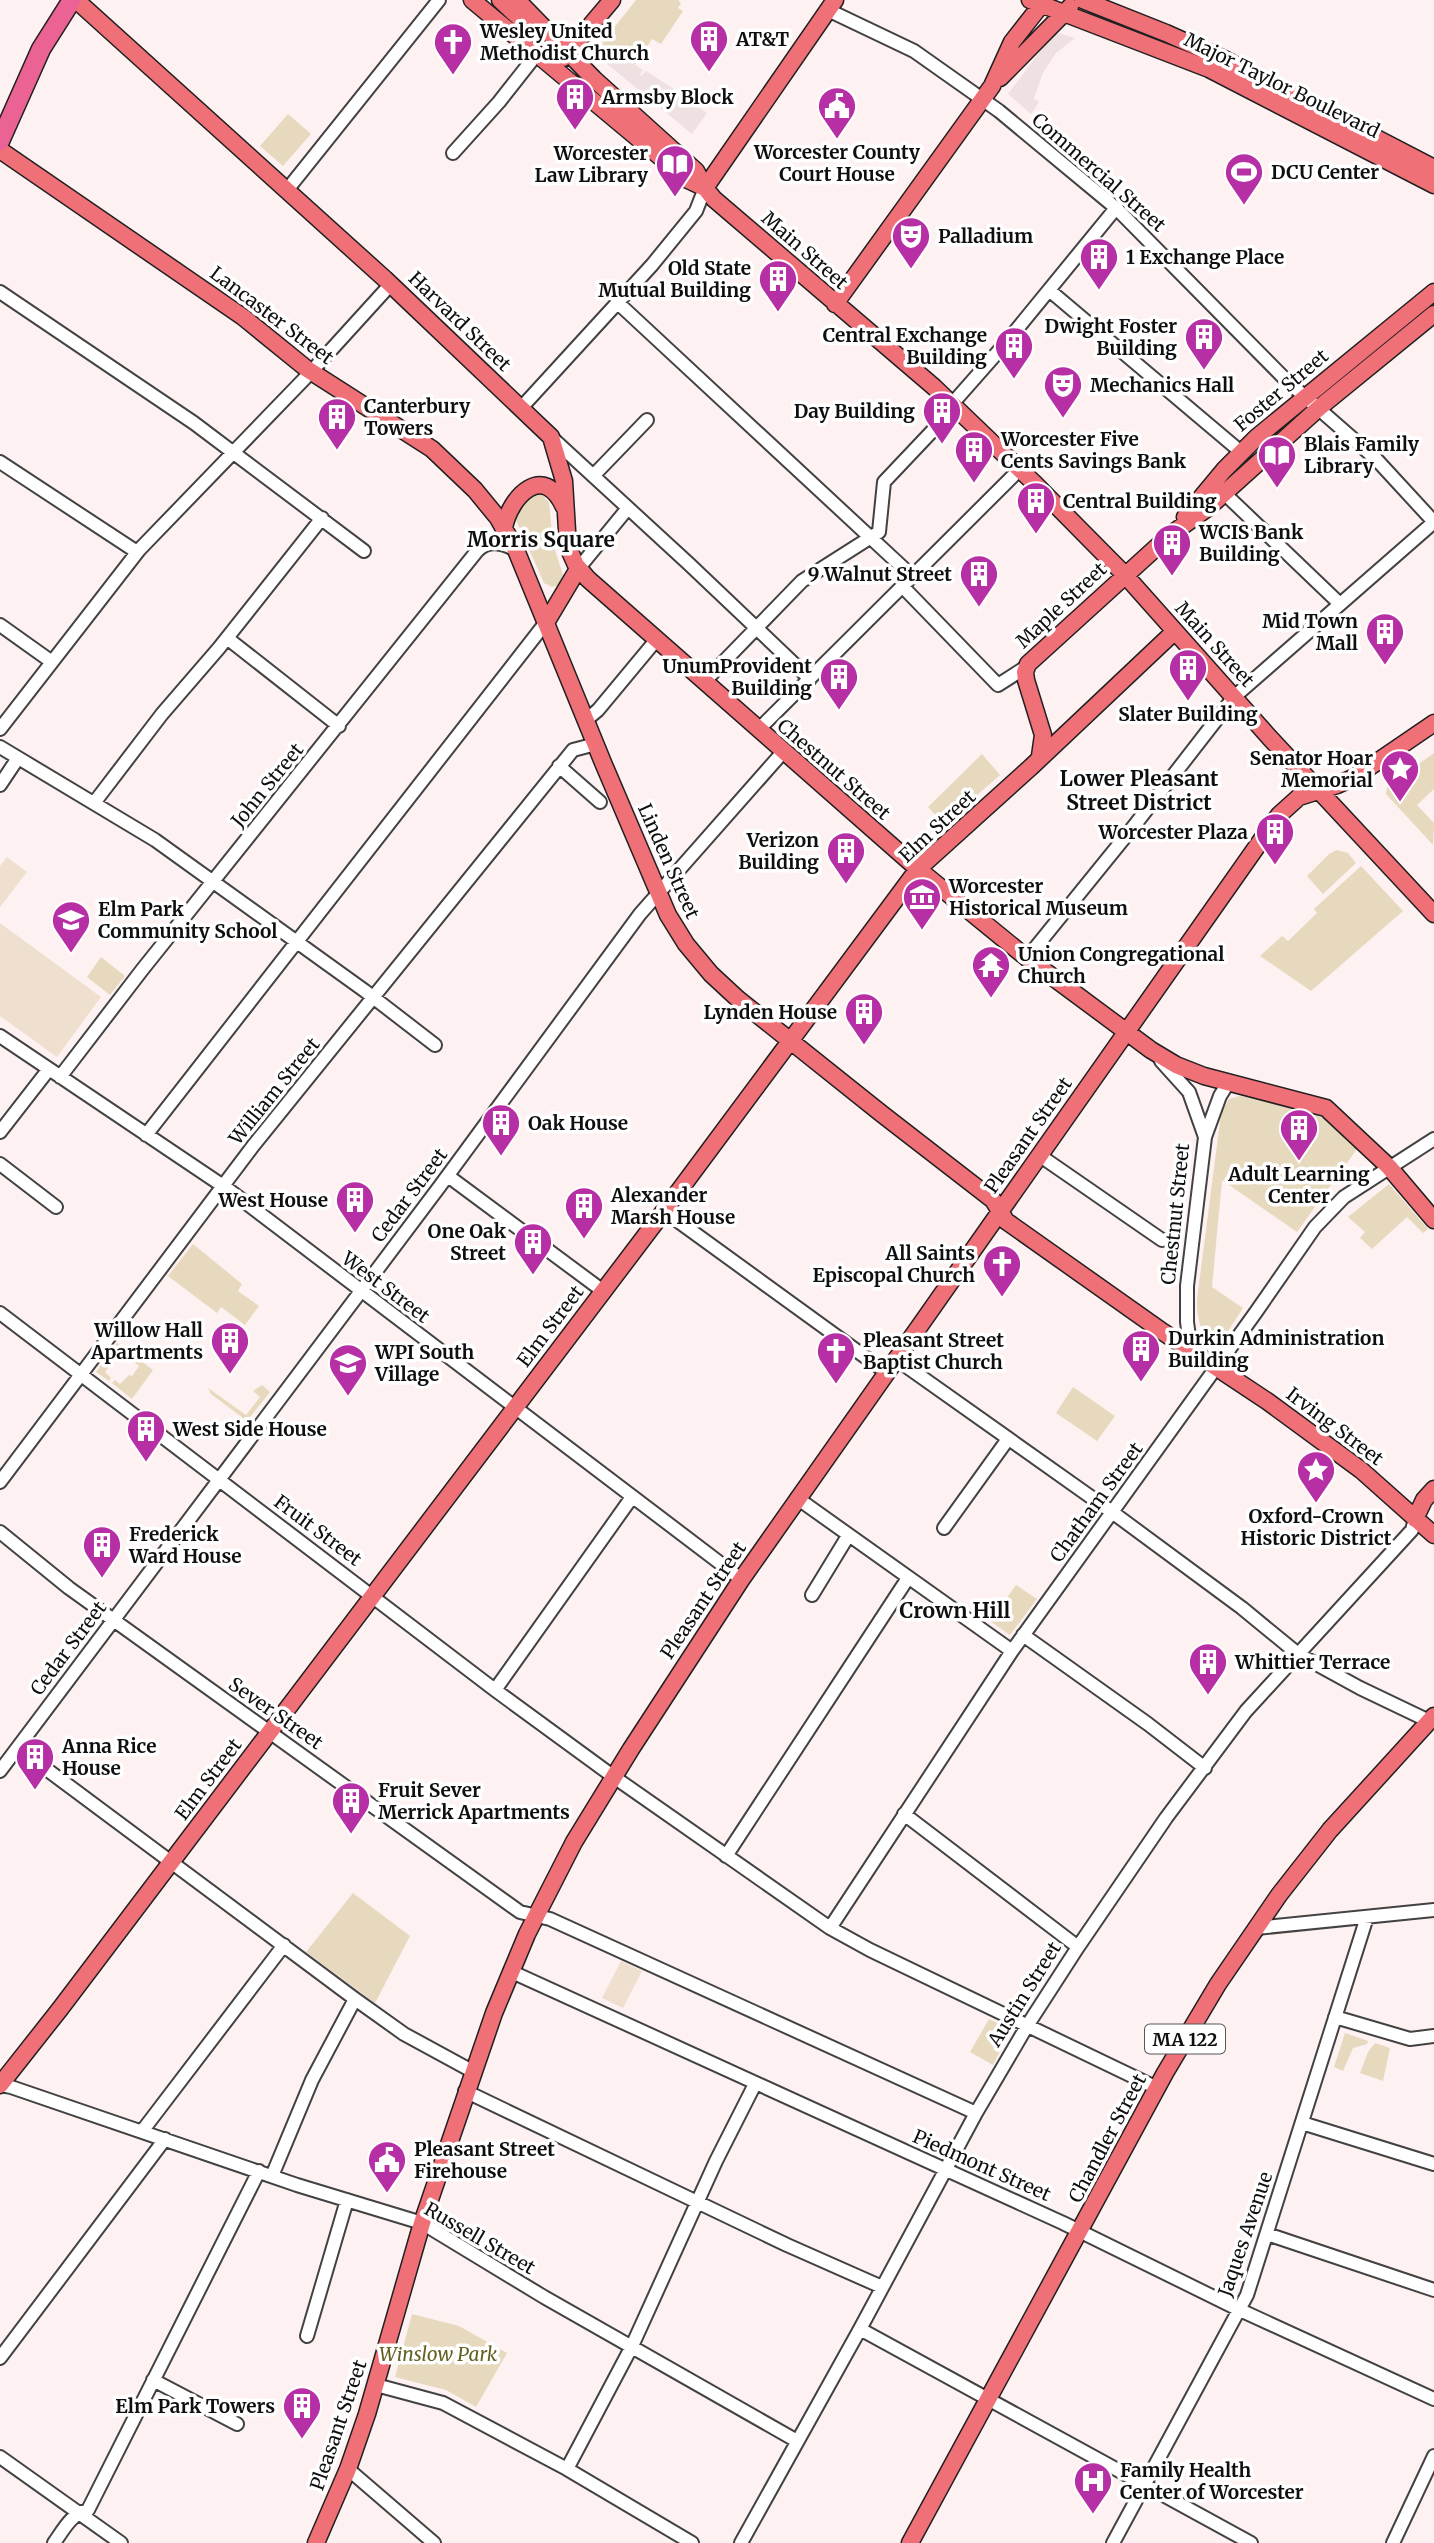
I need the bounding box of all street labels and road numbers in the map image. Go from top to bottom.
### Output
street label: Major Taylor Boulevard [1180,27,1384,143]
street label: Commercial Street [1027,107,1171,237]
street label: Main Street [757,206,854,294]
street label: Lancaster Street [205,261,339,370]
street label: Harvard Street [404,266,517,376]
street label: Foster Street [1229,343,1333,436]
street label: Maple Street [1011,557,1112,653]
street label: Main Street [1170,596,1260,692]
street label: Chestnut Street [773,713,896,825]
street label: John Street [225,738,309,833]
street label: Elm Street [894,784,981,867]
street label: Linden Street [633,800,705,923]
street label: William Street [223,1032,325,1150]
street label: Pleasant Street [979,1072,1077,1198]
street label: Chestnut Street [1156,1142,1194,1286]
street label: Cedar Street [366,1143,453,1247]
street label: West Street [337,1246,435,1328]
street label: Elm Street [512,1280,589,1372]
street label: Irving Street [1282,1382,1389,1471]
street label: Chatham Street [1044,1437,1148,1567]
street label: Fruit Street [269,1489,367,1571]
street label: Pleasant Street [655,1536,751,1663]
street label: Cedar Street [25,1596,112,1700]
street label: Sever Street [224,1672,328,1755]
street label: Elm Street [170,1733,247,1825]
street label: Austin Street [982,1937,1066,2052]
road number: MA 122 [1145,2024,1225,2054]
street label: Chandler Street [1063,2069,1151,2207]
street label: Piedmont Street [909,2124,1055,2206]
street label: Jaques Avenue [1212,2168,1278,2300]
street label: Russell Street [420,2197,540,2280]
street label: Pleasant Street [304,2356,372,2493]

